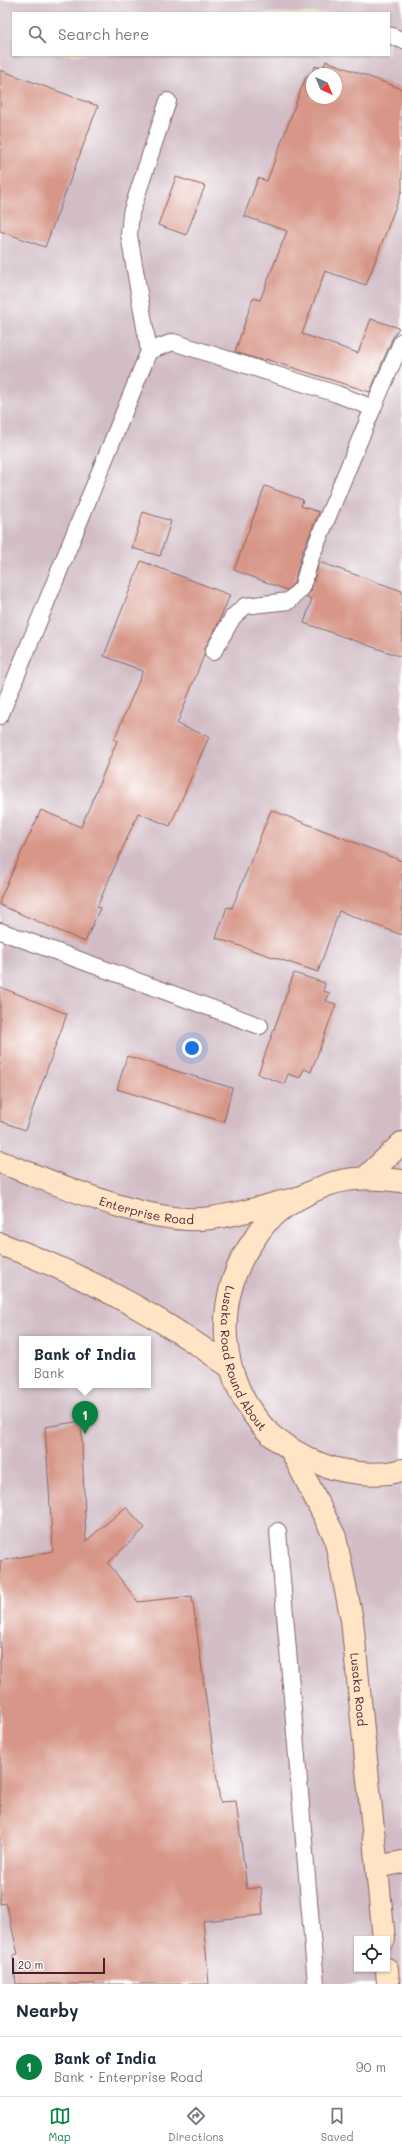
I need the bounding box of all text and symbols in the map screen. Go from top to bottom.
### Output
search box [12,12,390,56]
icon: search [26,23,48,45]
text: Search here [58,24,149,44]
north arrow [306,68,342,104]
your location [182,1038,202,1058]
street label: Enterprise Road [97,1192,195,1227]
street label: Lusaka Road Round About [218,1284,270,1434]
popup [19,1336,151,1388]
text: Bank of India [34,1344,136,1364]
text: Bank [34,1364,64,1381]
pin: 1 [72,1401,98,1434]
street label: Lusaka Road [347,1652,371,1727]
map controls [354,1936,390,1972]
button: locate [354,1936,390,1972]
scale bar [12,1956,105,1975]
text: 20 m [18,1957,43,1972]
text: Nearby [16,1999,78,2021]
text: Bank of India [54,2048,156,2068]
text: 1 [26,2058,32,2075]
text: 90 m [356,2058,386,2075]
text: Bank · Enterprise Road [54,2068,203,2085]
tab: Map [49,2105,71,2144]
tab: Directions [168,2105,224,2144]
tab: Saved [321,2105,353,2144]

